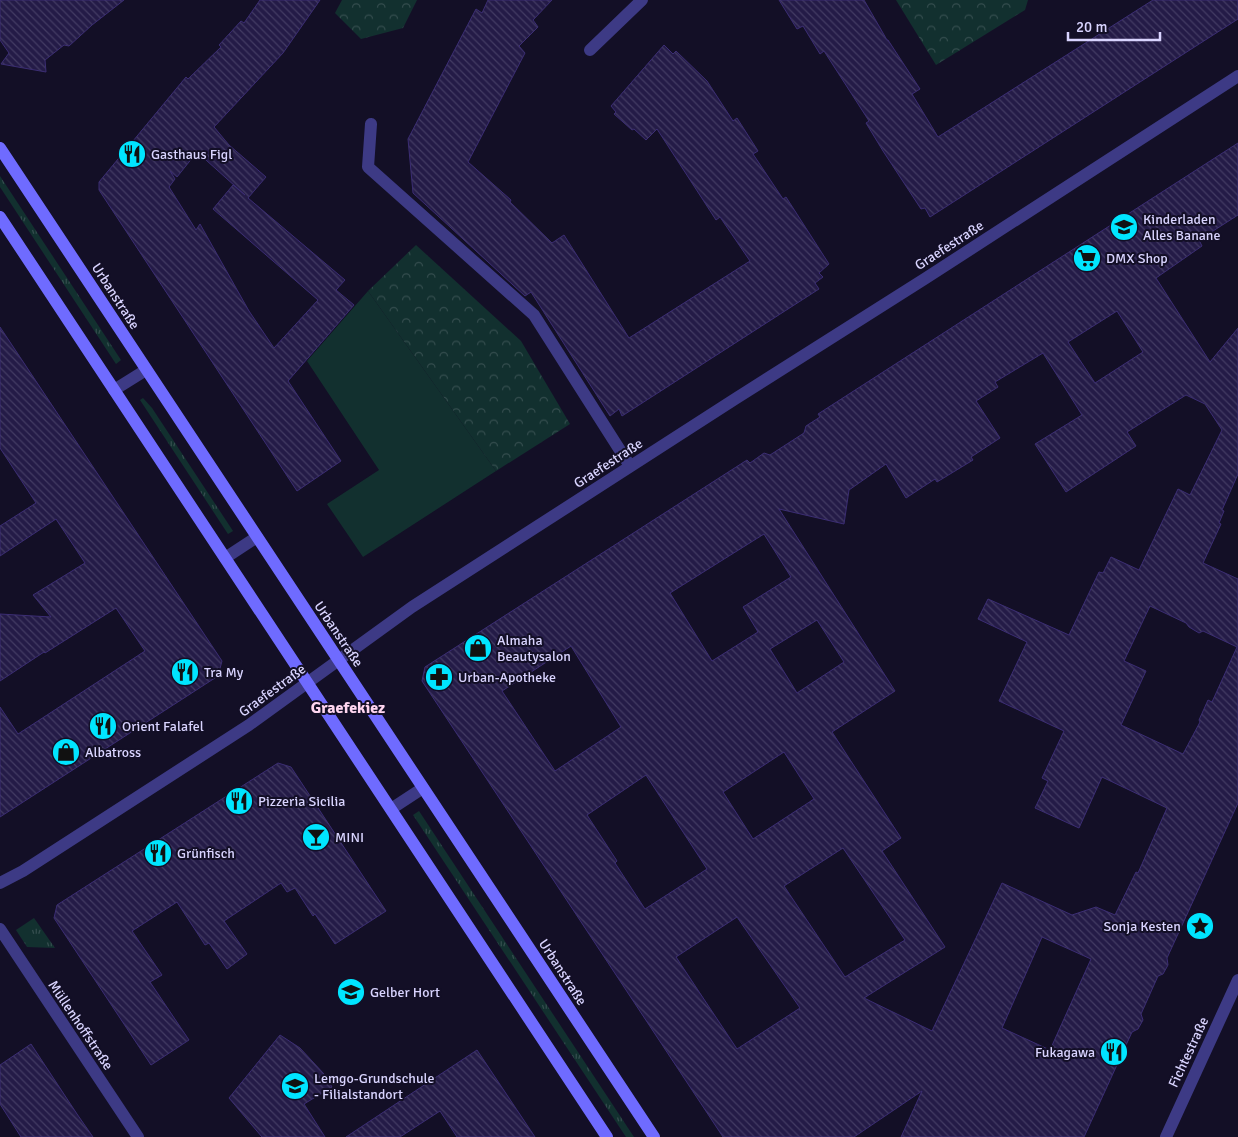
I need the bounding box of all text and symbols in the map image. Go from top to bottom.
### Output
scale bar [1068,10,1160,42]
text: 20 m [1076,18,1107,36]
restaurant icon: Gasthaus Figl [117,139,147,169]
place label: Gasthaus Figl [151,146,232,163]
place label: Kinderladen Alles Banane [1143,211,1221,244]
school or university icon: Kinderladen Alles Banane [1109,212,1139,242]
street label: Graefestraße [912,217,987,274]
supermarket icon: DMX Shop [1072,243,1102,273]
place label: DMX Shop [1106,250,1168,267]
street label: Urbanstraße [88,260,143,333]
street label: Graefestraße [571,435,646,492]
street label: Urbanstraße [310,598,367,670]
place label: Almaha Beautysalon [497,632,571,665]
shop icon: Almaha Beautysalon [463,633,493,663]
restaurant icon: Tra My [170,657,200,687]
street label: Graefestraße [235,660,309,720]
pharmacy icon: Urban-Apotheke [424,662,454,692]
place label: Tra My [204,664,244,681]
place label: Urban-Apotheke [458,669,556,686]
district label: Graefekiez [311,698,385,718]
restaurant icon: Orient Falafel [88,711,118,741]
place label: Orient Falafel [122,718,204,735]
shop icon: Albatross [51,737,81,767]
place label: Albatross [85,744,141,761]
restaurant icon: Pizzeria Sicilia [224,786,254,816]
place label: Pizzeria Sicilia [258,793,345,810]
bar icon: MINI [301,822,331,852]
place label: MINI [335,829,364,846]
restaurant icon: Grünfisch [143,838,173,868]
place label: Grünfisch [177,845,235,862]
place icon: Sonja Kesten [1185,911,1215,941]
place label: Sonja Kesten [1104,918,1181,935]
street label: Urbanstraße [535,936,590,1009]
street label: Müllenhoffstraße [44,977,117,1073]
school or university icon: Gelber Hort [336,977,366,1007]
place label: Gelber Hort [370,984,440,1001]
street label: Fichtestraße [1165,1014,1212,1090]
restaurant icon: Fukagawa [1099,1037,1129,1067]
place label: Fukagawa [1035,1044,1095,1061]
place label: Lemgo-Grundschule - Filialstandort [314,1070,435,1103]
school or university icon: Lemgo-Grundschule - Filialstandort [280,1071,310,1101]

